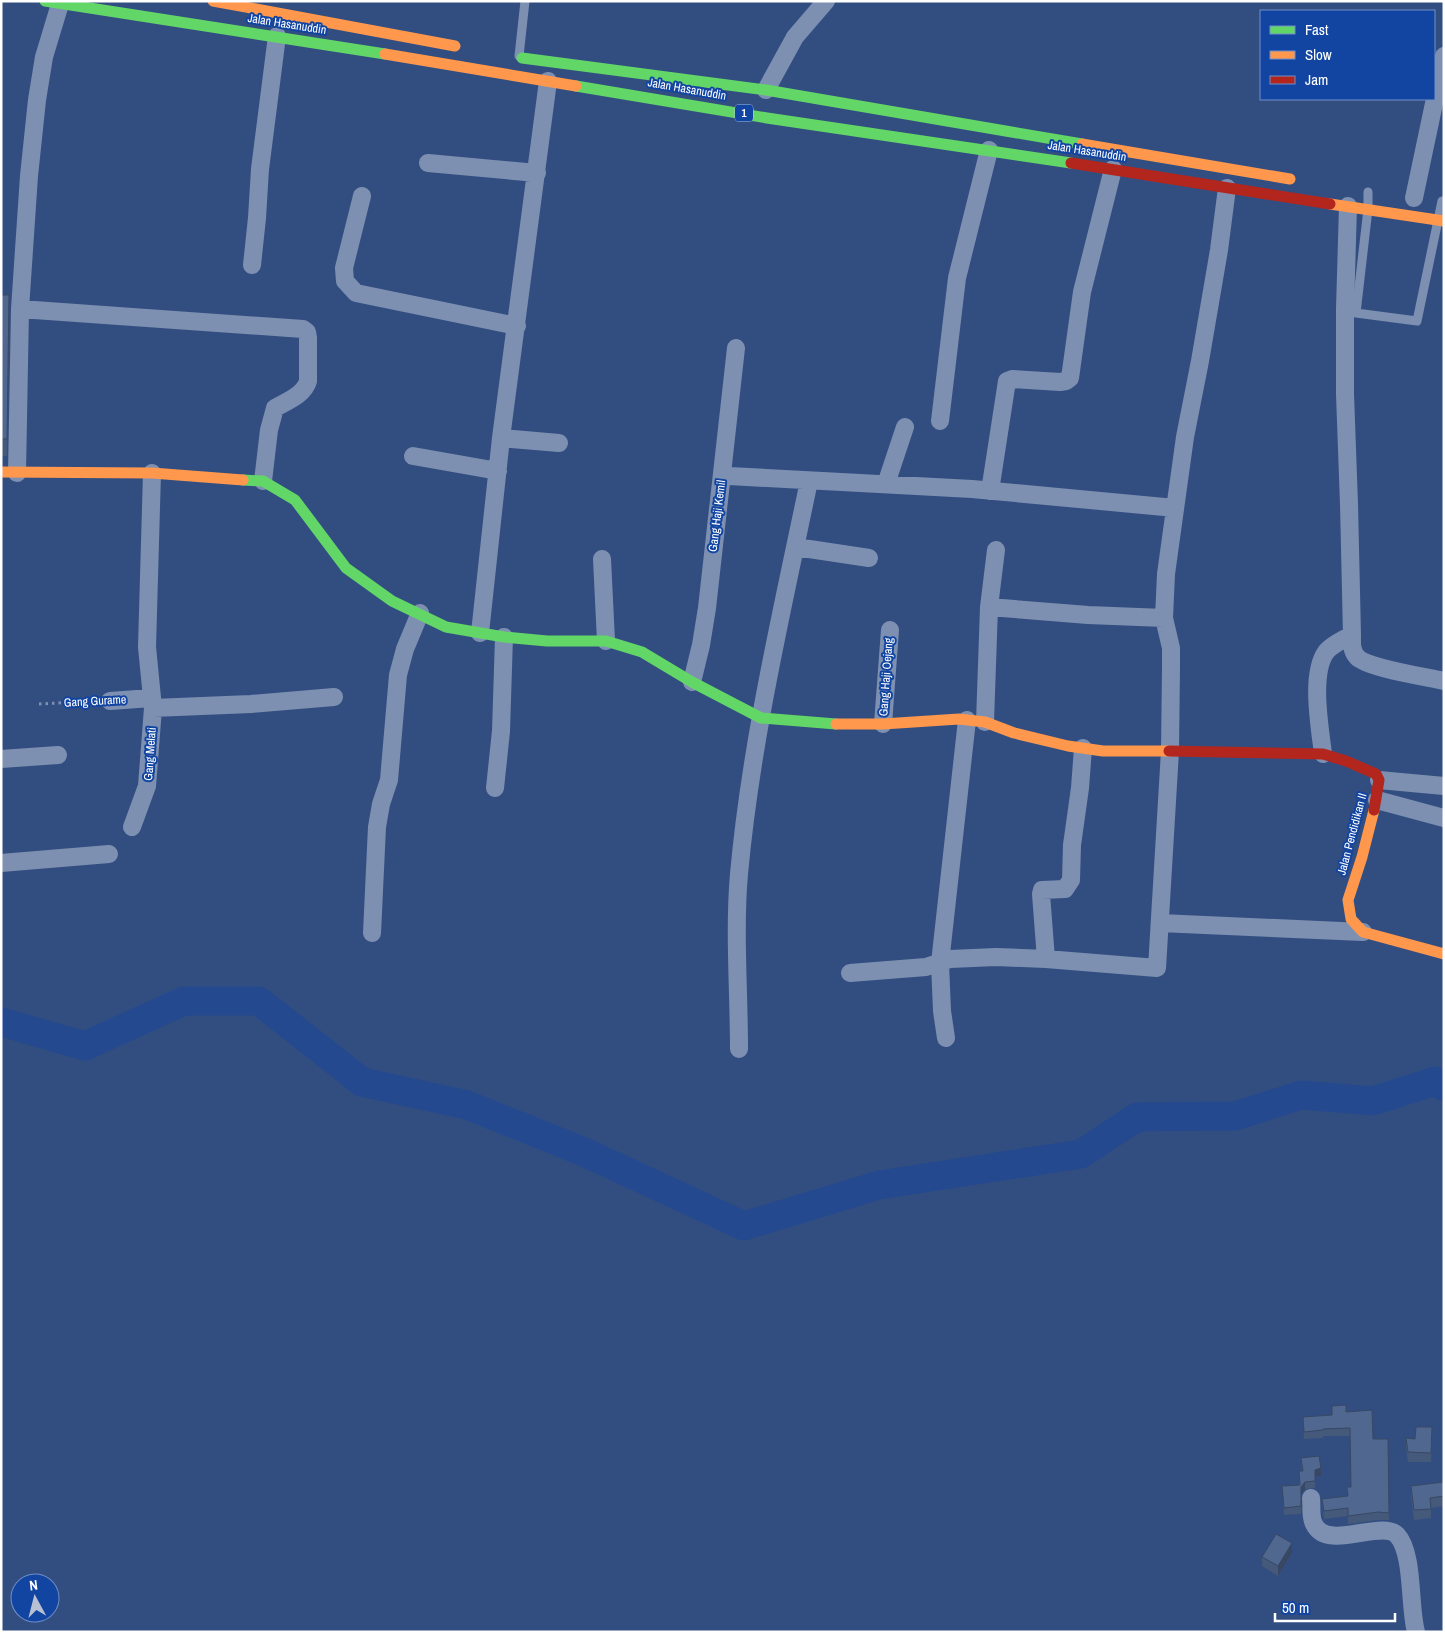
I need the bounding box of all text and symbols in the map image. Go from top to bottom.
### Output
street label: Jalan Hasanuddin [247,10,327,38]
legend [1260,10,1435,100]
text: Fast [1305,19,1329,40]
text: Slow [1305,44,1332,65]
text: Jam [1305,69,1328,90]
street label: Jalan Hasanuddin [647,74,727,104]
road number: 1 [735,105,753,122]
street label: Jalan Hasanuddin [1047,137,1127,165]
street label: Gang Haji Kemil [705,479,729,553]
street label: Gang Haji Oejang [875,637,897,717]
street label: Gang Gurame [63,691,127,711]
street label: Gang Melati [140,727,160,781]
street label: Jalan Pendidikan II [1333,791,1371,877]
north arrow [10,1573,60,1623]
text: N [28,1576,39,1595]
scale bar [1275,1590,1395,1622]
text: 50 m [1282,1597,1309,1618]

